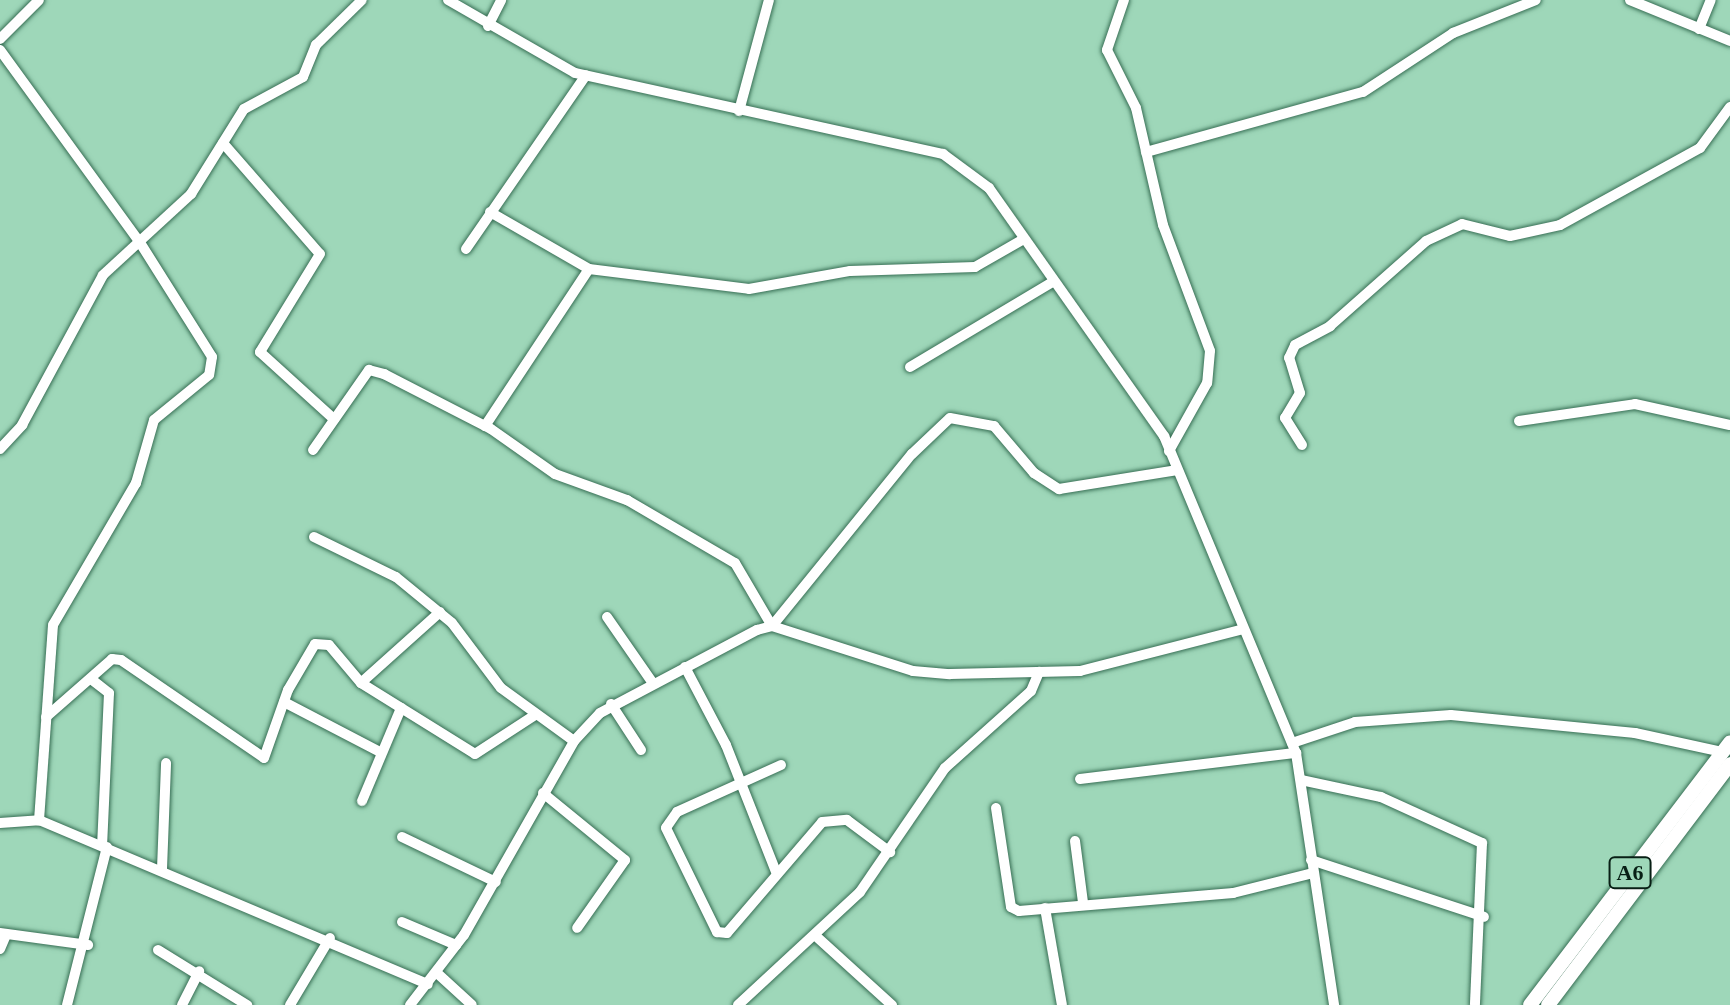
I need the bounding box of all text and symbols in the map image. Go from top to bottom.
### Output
road number: A6 [1608,855,1652,891]

